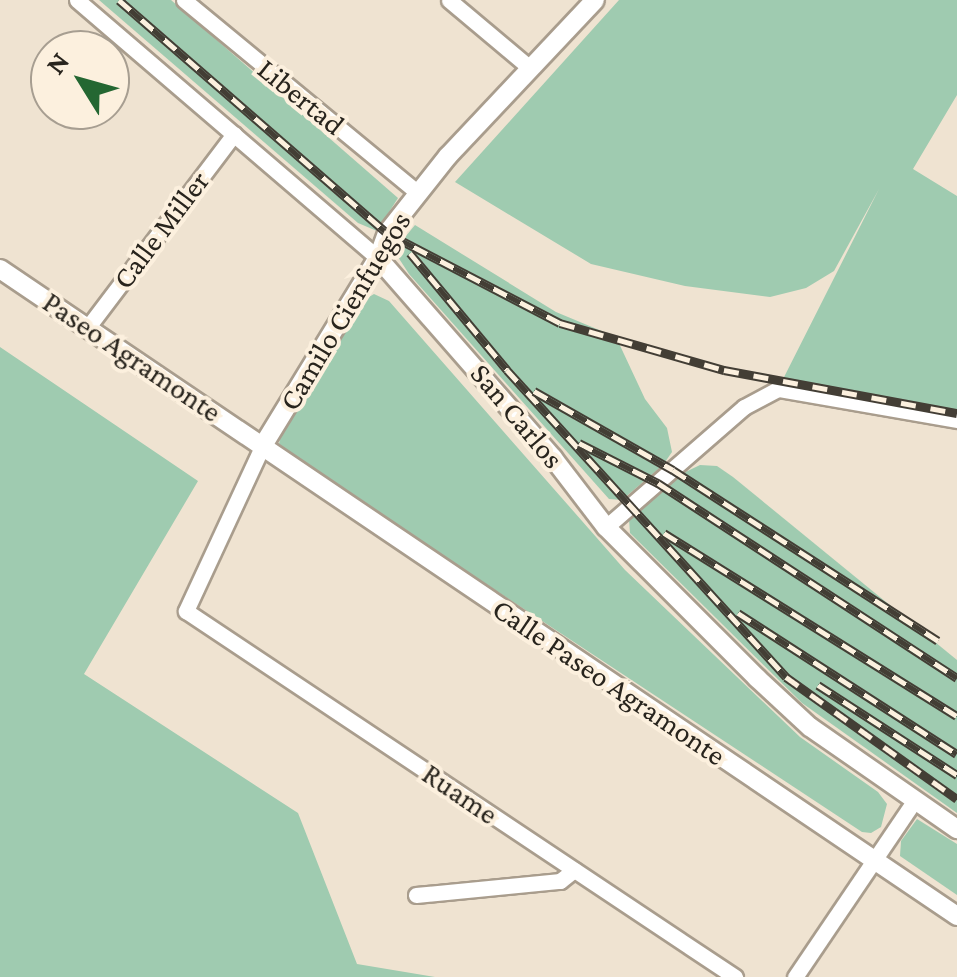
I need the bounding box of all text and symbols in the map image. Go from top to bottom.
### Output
north arrow [30,30,130,130]
text: N [39,46,75,80]
street label: Libertad [250,51,352,143]
street label: Calle Miller [105,164,217,296]
street label: Camilo Cienfuegos [271,205,419,417]
street label: Paseo Agramonte [36,284,228,430]
street label: San Carlos [463,356,571,476]
street label: Calle Paseo Agramonte [486,591,732,773]
street label: Ruame [415,756,505,832]

